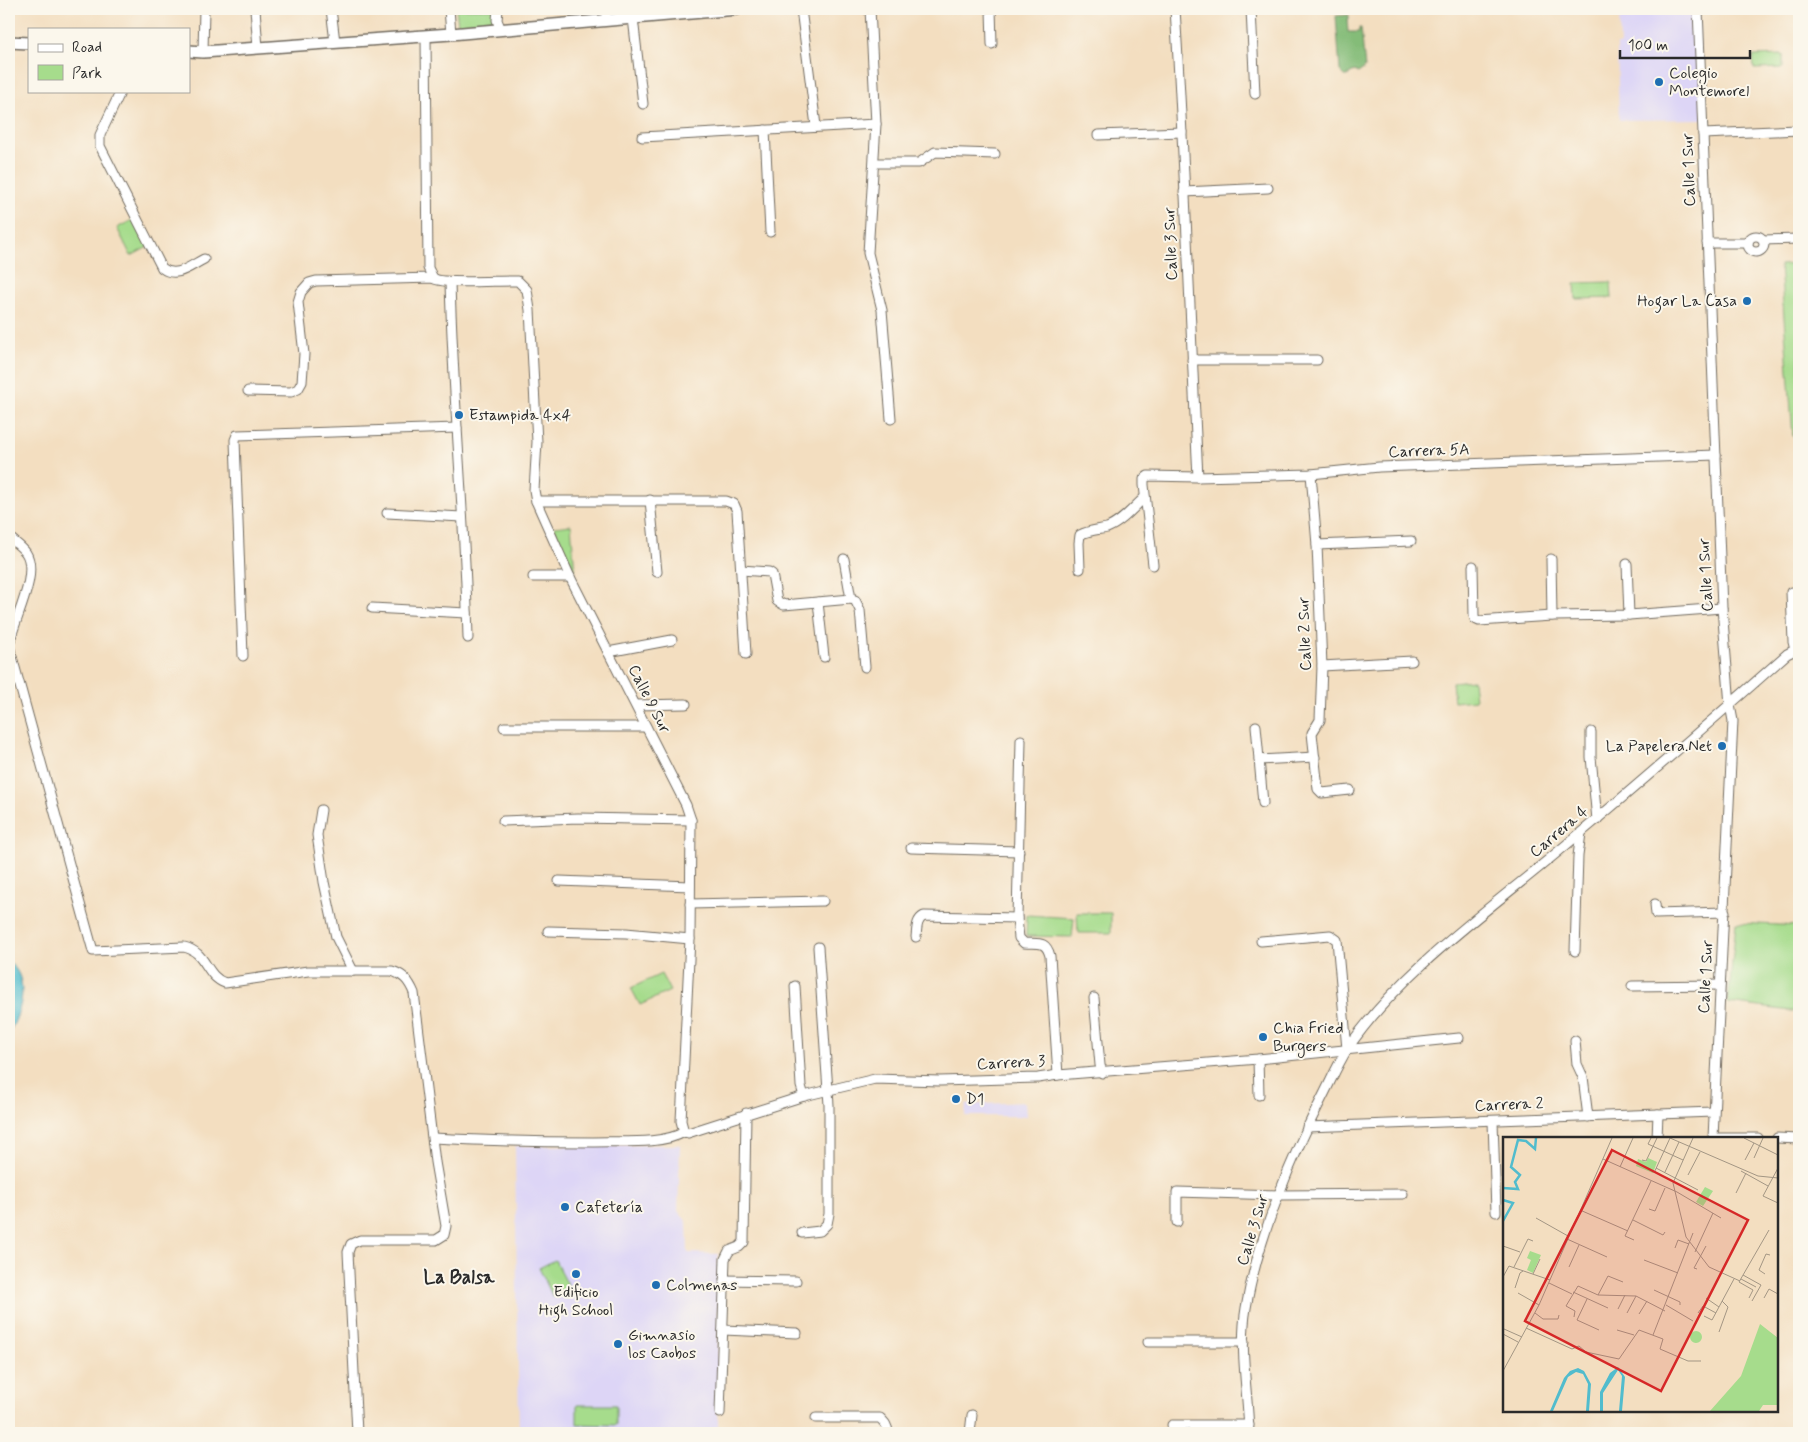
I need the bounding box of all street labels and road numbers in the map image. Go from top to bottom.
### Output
street label: Calle 1 Sur [1677,133,1701,207]
street label: Calle 3 Sur [1159,207,1183,281]
street label: Carrera 5A [1388,439,1470,463]
street label: Calle 1 Sur [1694,537,1718,612]
street label: Calle 2 Sur [1293,596,1317,671]
street label: Calle 9 Sur [623,661,675,737]
street label: Carrera 4 [1525,801,1593,863]
street label: Calle 1 Sur [1694,939,1718,1014]
street label: Carrera 3 [976,1051,1046,1075]
street label: Carrera 2 [1474,1093,1544,1117]
street label: Calle 3 Sur [1232,1191,1274,1268]

